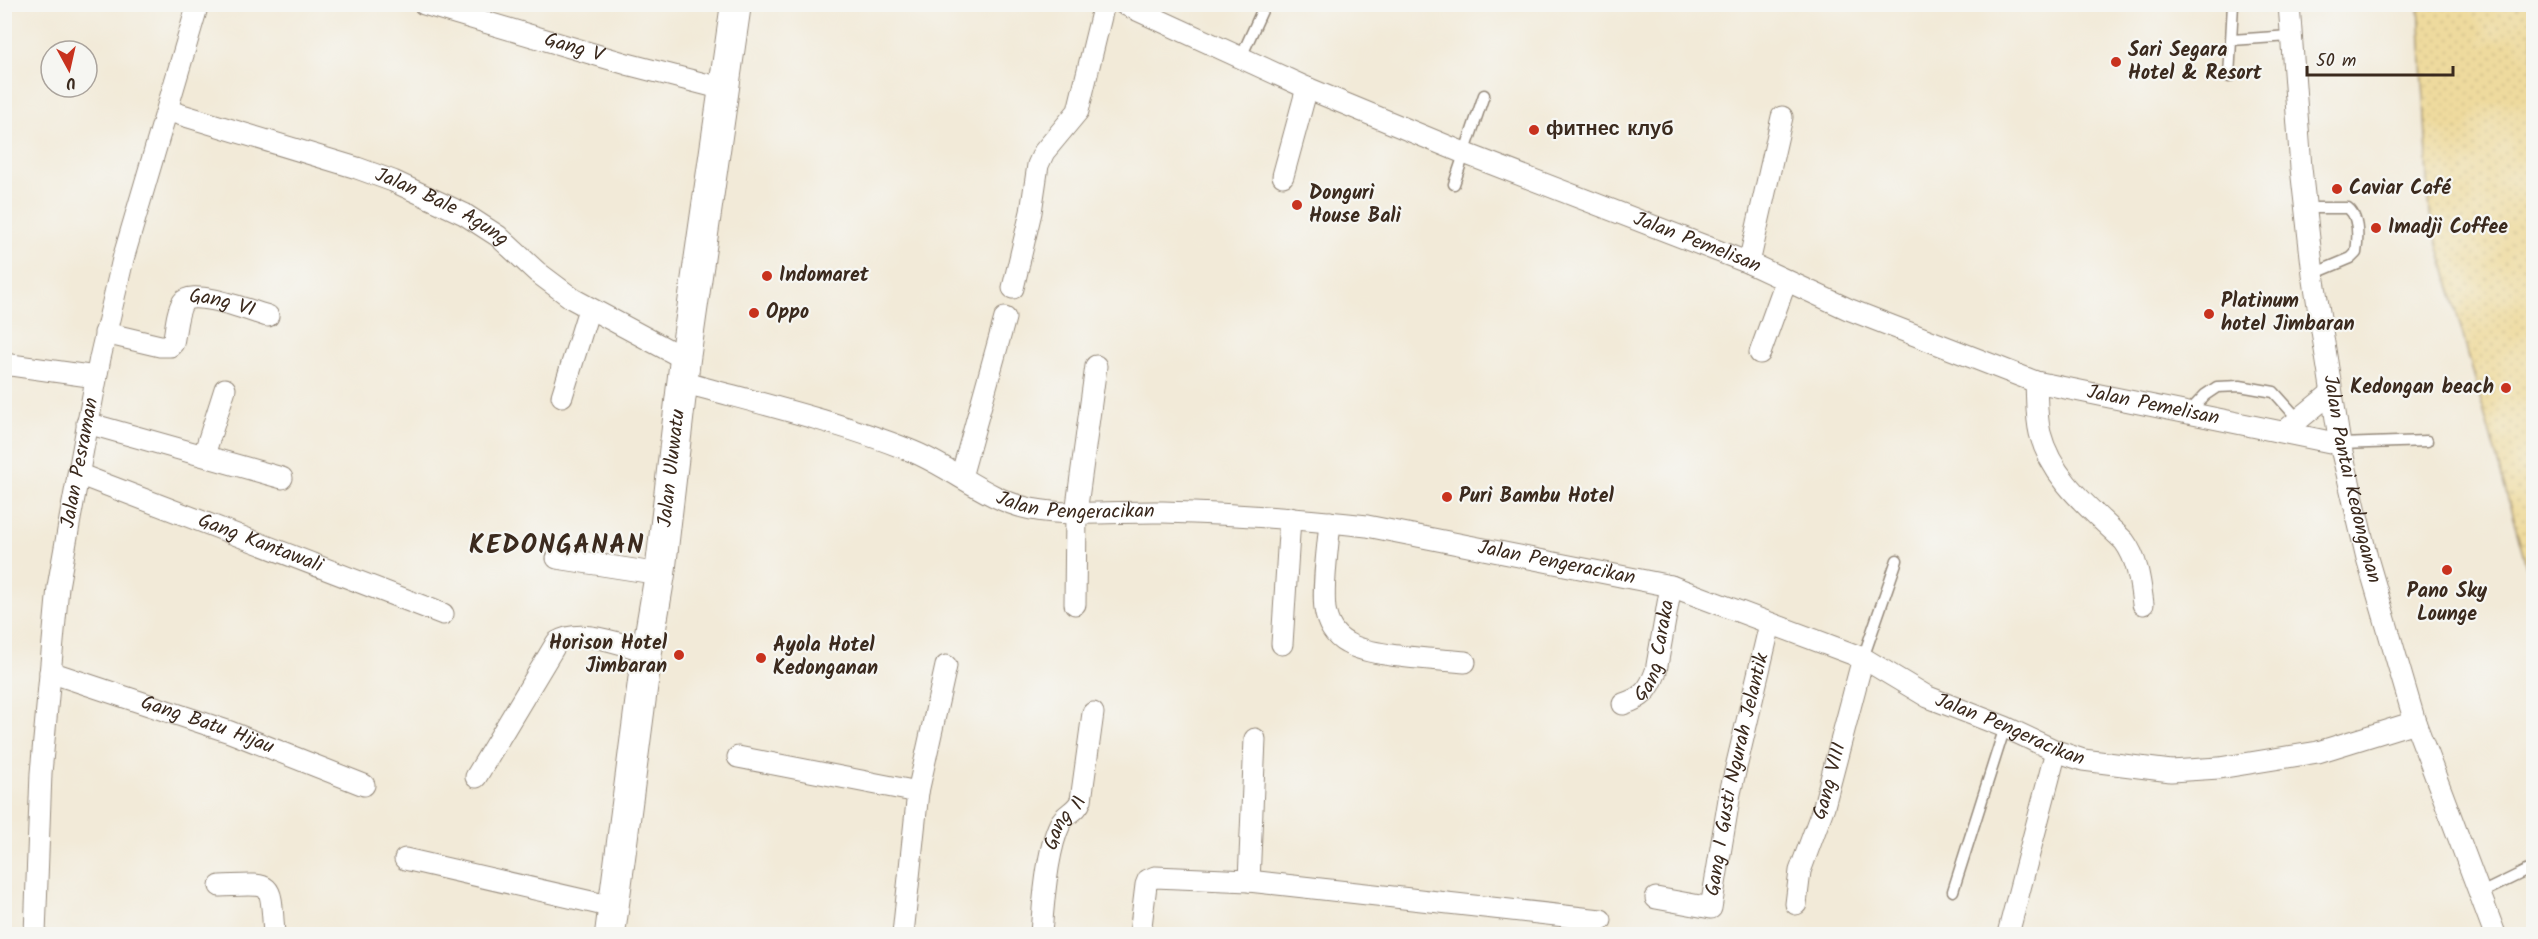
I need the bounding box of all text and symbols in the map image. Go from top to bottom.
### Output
street label: Gang V [540,24,608,73]
place label: Sari Segara Hotel & Resort [2128,35,2263,90]
north arrow [39,39,99,99]
scale bar [2307,39,2452,77]
text: 50 m [2316,47,2356,76]
marker: Sari Segara Hotel & Resort [2109,55,2123,69]
text: U [64,69,77,95]
place label: фитнес клуб [1546,114,1674,146]
marker: фитнес клуб [1527,123,1541,137]
street label: Jalan Bale Agung [370,160,516,255]
place label: Caviar Café [2349,173,2452,205]
place label: Donguri House Bali [1309,178,1402,233]
marker: Caviar Café [2330,182,2344,196]
marker: Donguri House Bali [1290,198,1304,212]
street label: Jalan Pemelisan [1628,204,1766,282]
place label: Imadji Coffee [2388,212,2508,244]
marker: Imadji Coffee [2369,221,2383,235]
place label: Indomaret [779,260,870,292]
marker: Indomaret [760,269,774,283]
street label: Gang VI [189,282,259,327]
place label: Platinum hotel Jimbaran [2221,286,2355,341]
place label: Oppo [766,297,809,329]
marker: Oppo [747,306,761,320]
marker: Platinum hotel Jimbaran [2202,307,2216,321]
place label: Kedongan beach [2350,372,2494,404]
street label: Jalan Pantai Kedonganan [2313,373,2390,587]
street label: Jalan Pemelisan [2084,377,2222,435]
marker: Kedongan beach [2499,381,2513,395]
street label: Jalan Pesraman [53,395,108,531]
street label: Jalan Uluwatu [650,407,695,529]
place label: Puri Bambu Hotel [1459,481,1615,513]
street label: Jalan Pengeracikan [990,483,1155,529]
marker: Puri Bambu Hotel [1440,490,1454,504]
street label: Gang Kantawali [193,505,328,583]
district label: KEDONGANAN [469,525,645,567]
street label: Jalan Pengeracikan [1475,532,1638,595]
marker: Pano Sky Lounge [2440,563,2454,577]
place label: Pano Sky Lounge [2407,576,2488,631]
street label: Gang Caraka [1627,597,1684,711]
place label: Horison Hotel Jimbaran [549,628,668,683]
place label: Ayola Hotel Kedonganan [773,630,878,685]
marker: Horison Hotel Jimbaran [672,648,686,662]
street label: Gang I Gusti Ngurah Jelantik [1697,649,1779,899]
marker: Ayola Hotel Kedonganan [754,651,768,665]
street label: Jalan Pengeracikan [1930,685,2089,775]
street label: Gang Batu Hijau [136,687,279,764]
street label: Gang VIII [1804,739,1856,825]
street label: Gang II [1036,792,1097,854]

